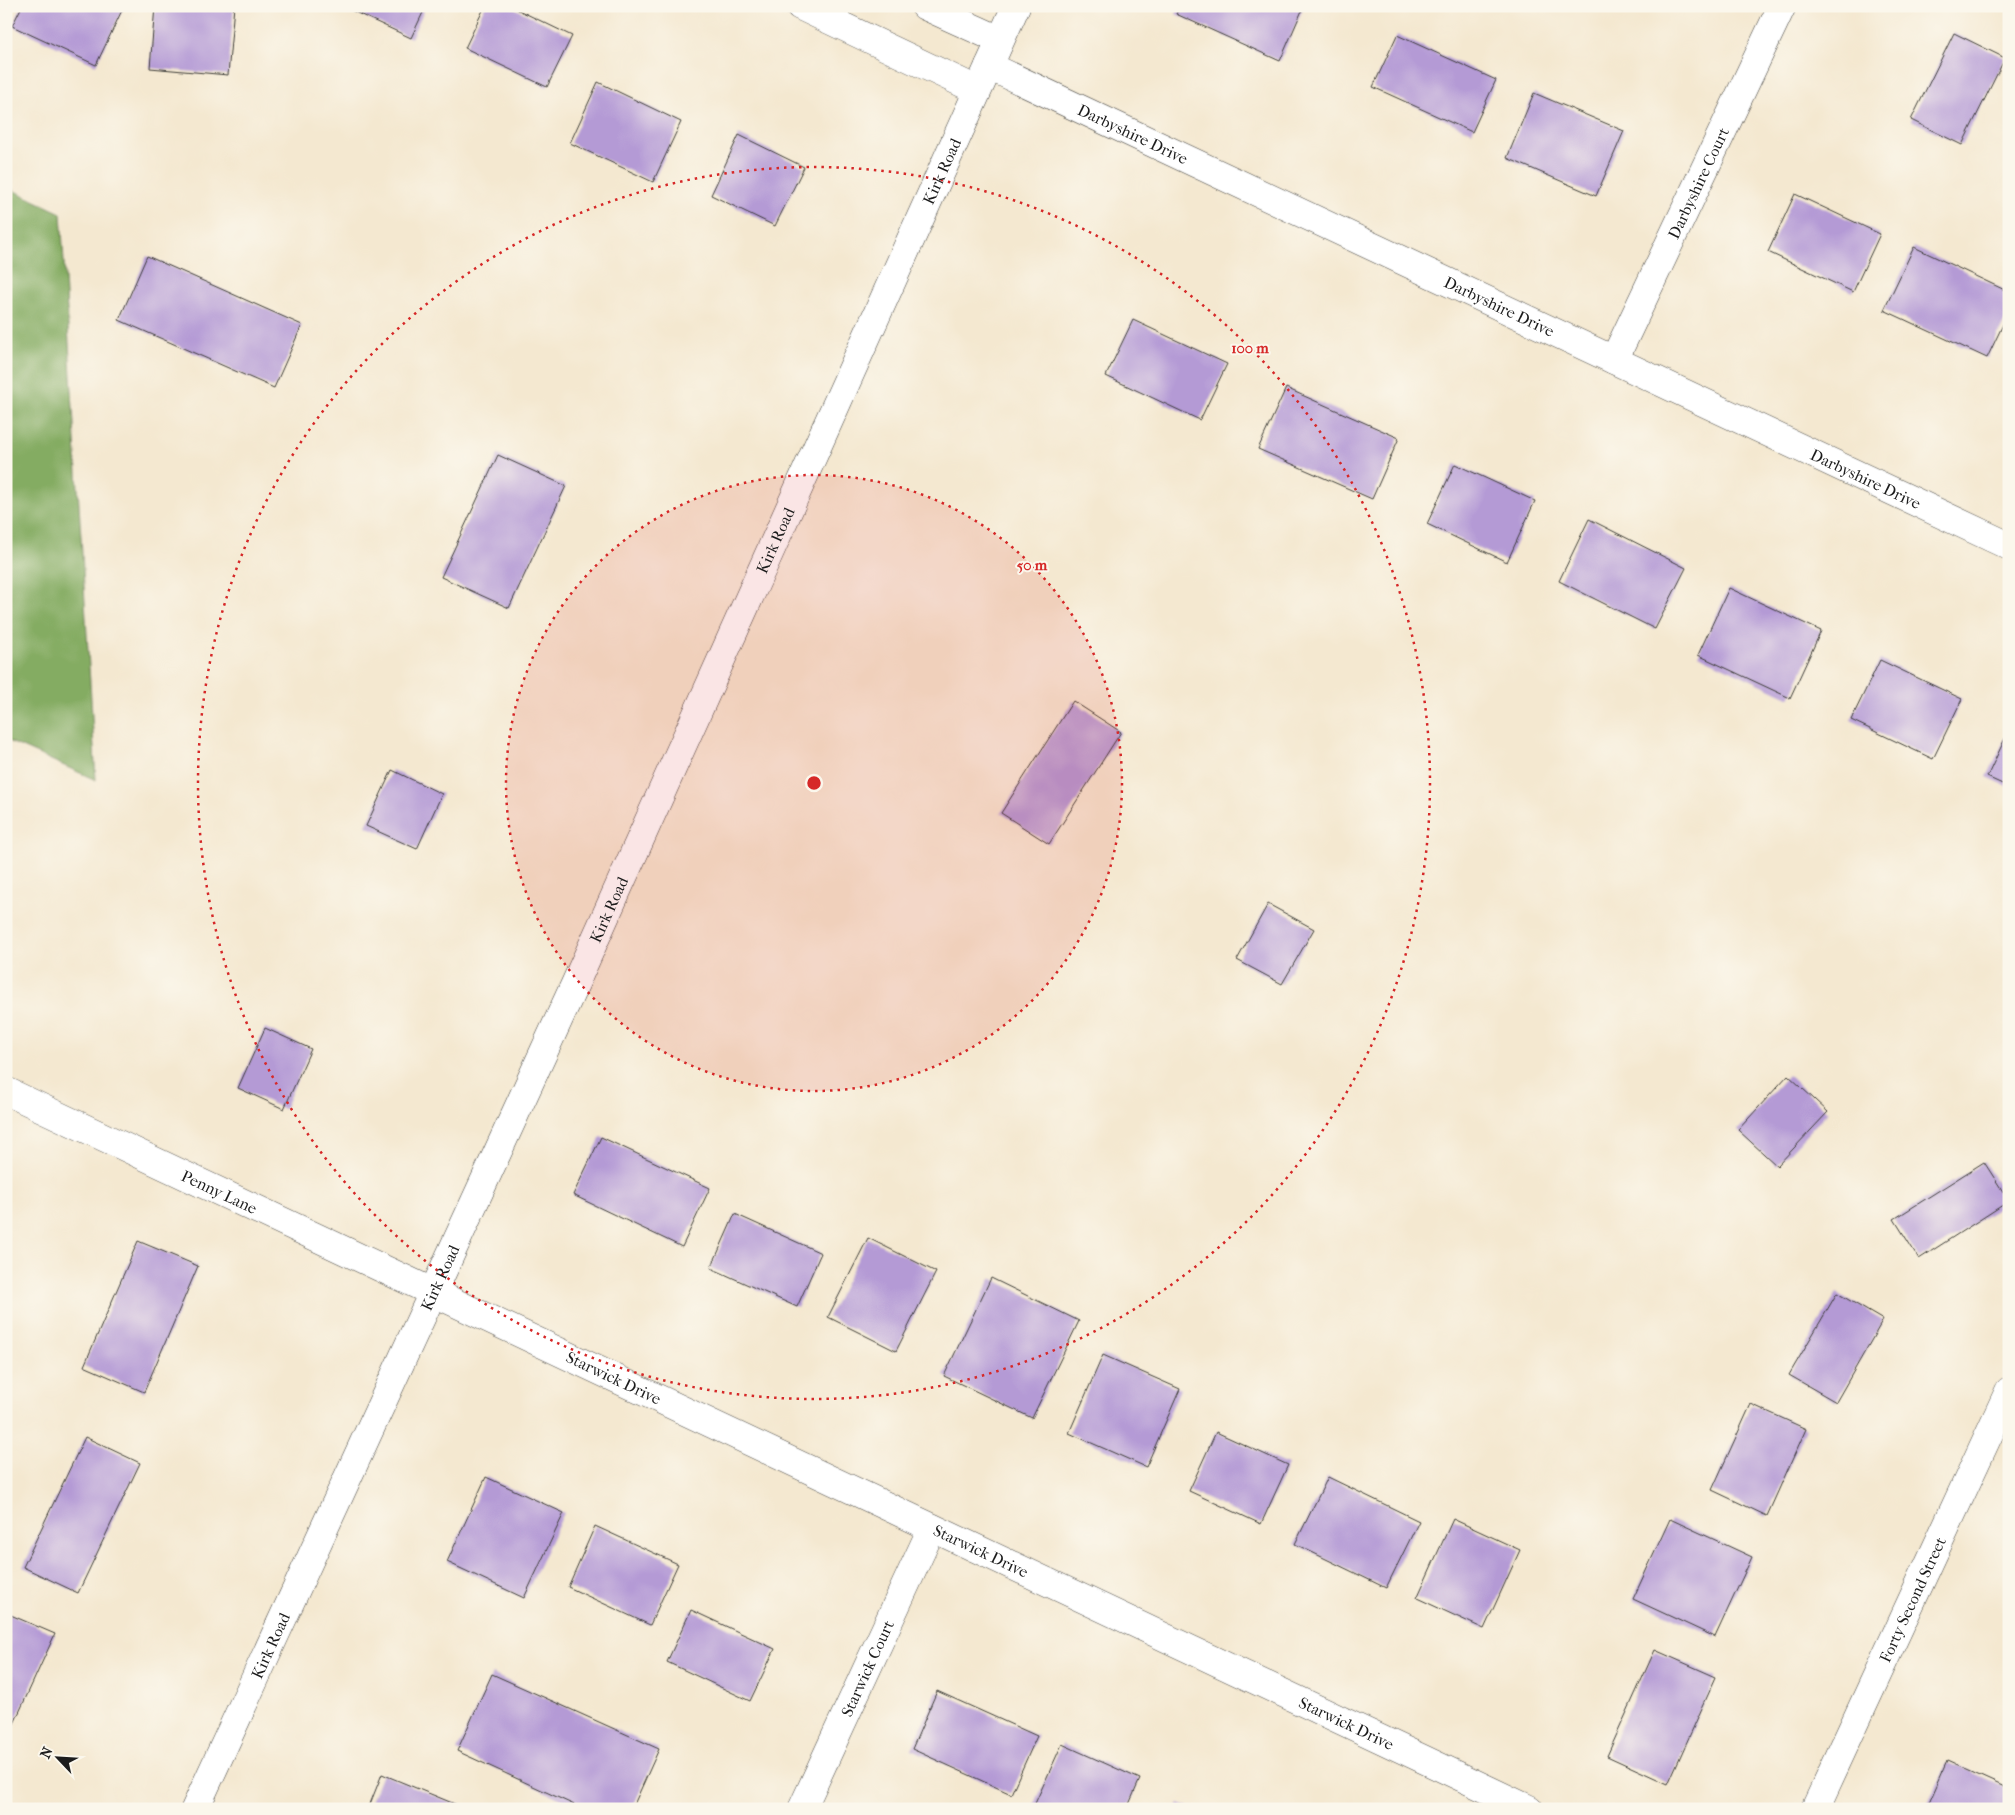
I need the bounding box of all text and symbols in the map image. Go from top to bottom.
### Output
street label: Darbyshire Drive [1074,100,1191,168]
street label: Darbyshire Court [1664,124,1733,242]
street label: Kirk Road [919,135,965,207]
street label: Darbyshire Drive [1441,273,1557,341]
text: 100 m [1231,339,1269,357]
street label: Darbyshire Drive [1807,445,1924,513]
street label: Kirk Road [752,504,799,577]
text: 50 m [1017,556,1048,574]
centre of rings [805,774,823,792]
street label: Kirk Road [586,874,632,946]
street label: Penny Lane [178,1166,260,1218]
street label: Kirk Road [417,1242,464,1314]
street label: Starwick Drive [563,1348,664,1409]
street label: Starwick Drive [930,1521,1031,1582]
street label: Forty Second Street [1875,1534,1950,1665]
street label: Kirk Road [247,1610,294,1682]
street label: Starwick Court [837,1617,898,1720]
street label: Starwick Drive [1296,1693,1397,1754]
north arrow [32,1732,82,1782]
text: N [37,1744,57,1761]

